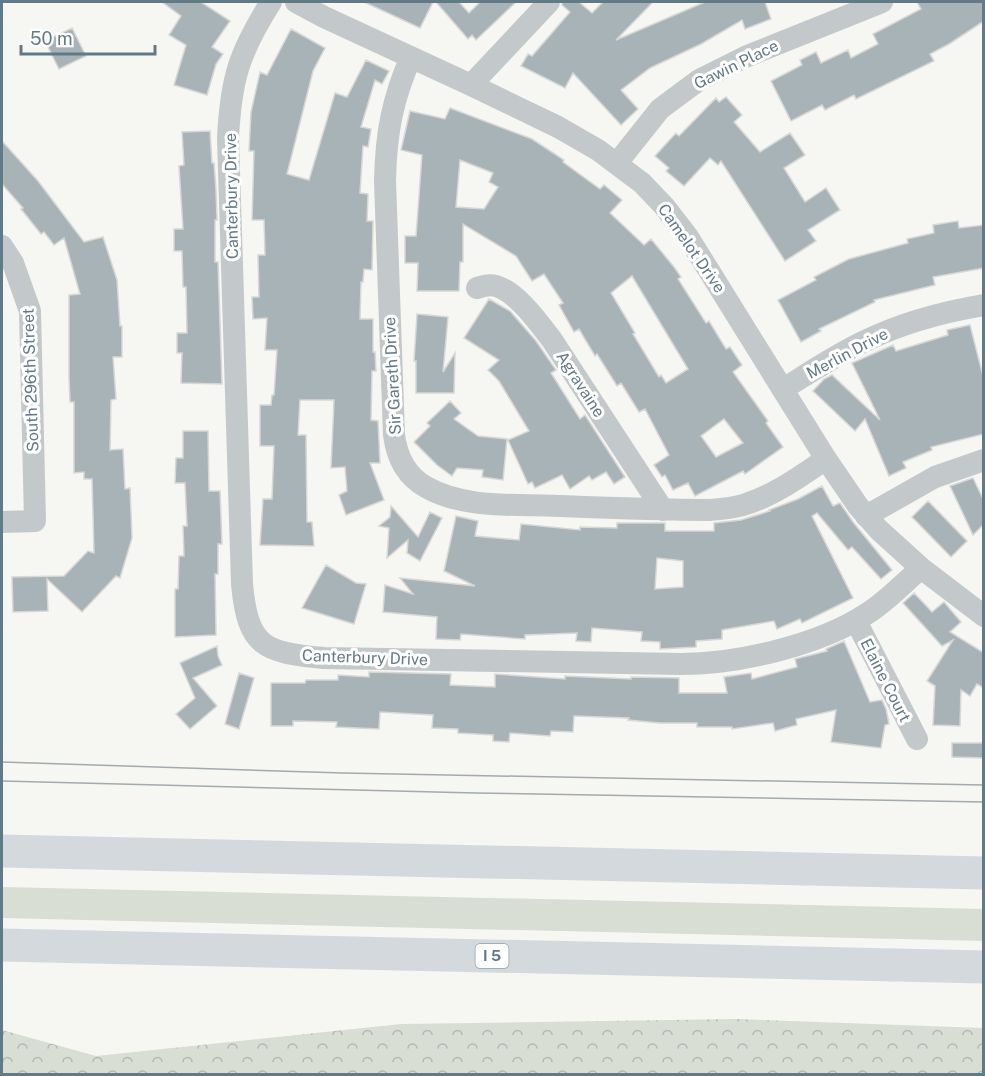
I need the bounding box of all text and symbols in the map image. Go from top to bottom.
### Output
scale bar [21,18,154,56]
text: 50 m [30,28,73,49]
street label: Gawin Place [691,36,781,93]
street label: Canterbury Drive [221,133,242,259]
street label: Camelot Drive [654,200,729,296]
street label: South 296th Street [18,308,43,452]
street label: Sir Gareth Drive [380,317,405,435]
street label: Merlin Drive [803,324,891,383]
street label: Agravaine [552,348,609,421]
street label: Elaine Court [856,635,915,725]
street label: Canterbury Drive [302,646,428,669]
road number: I 5 [476,944,508,968]

